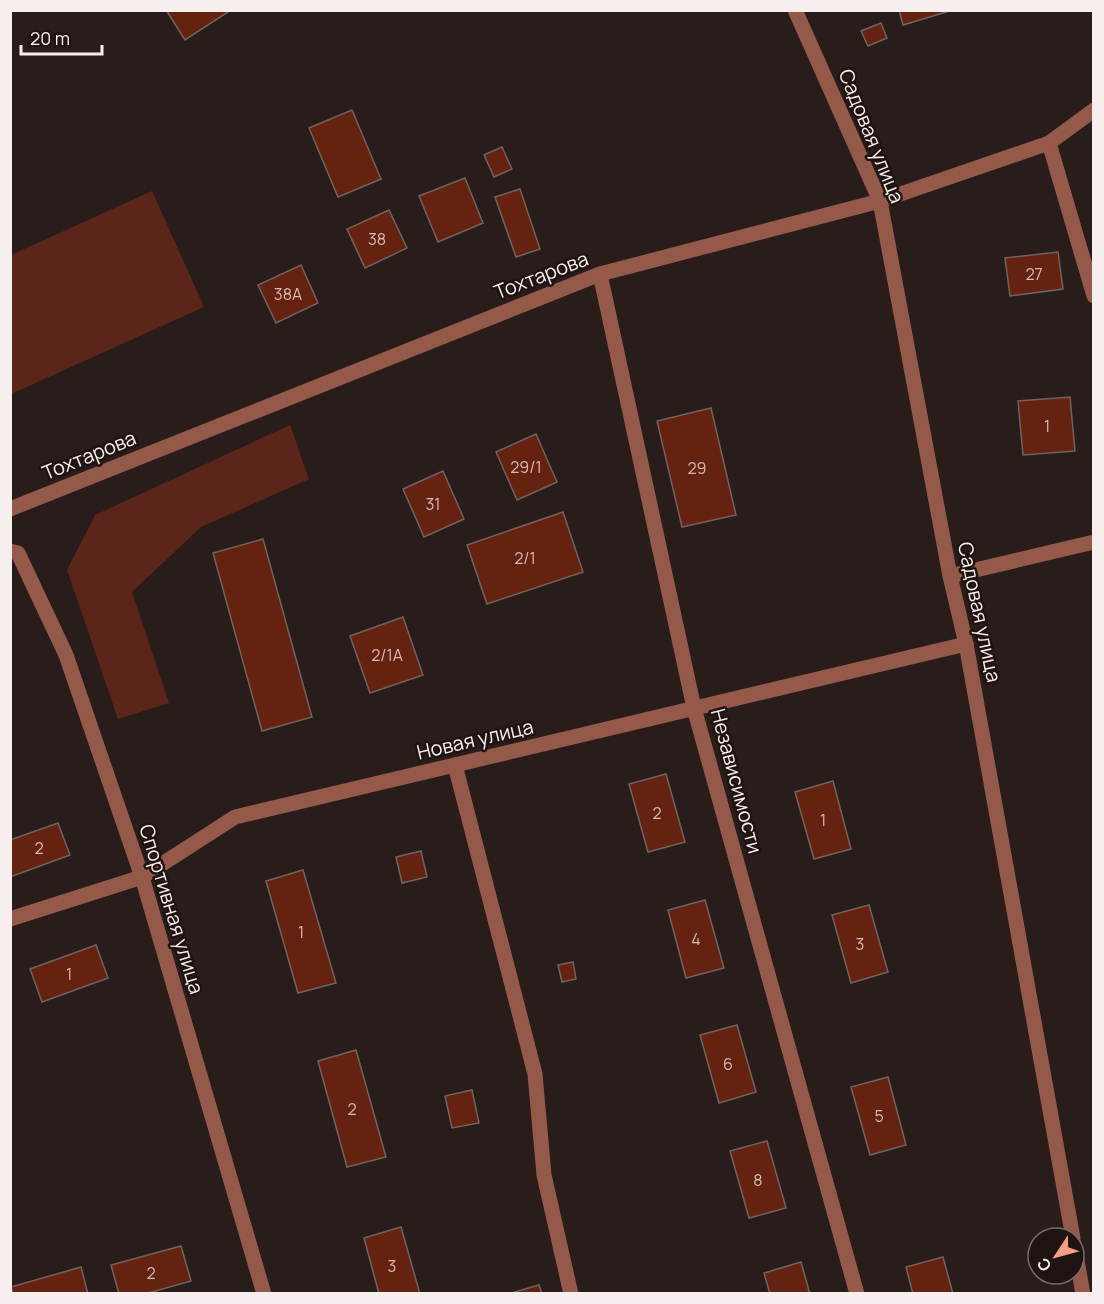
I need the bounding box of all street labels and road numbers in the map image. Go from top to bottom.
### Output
street label: Садовая улица [833,65,911,207]
street label: Тохтарова [490,245,592,305]
street label: Тохтарова [38,424,140,486]
street label: Садовая улица [952,539,1008,685]
street label: Независимости [705,706,769,856]
street label: Новая улица [414,712,536,766]
street label: Спортивная улица [133,821,211,997]

